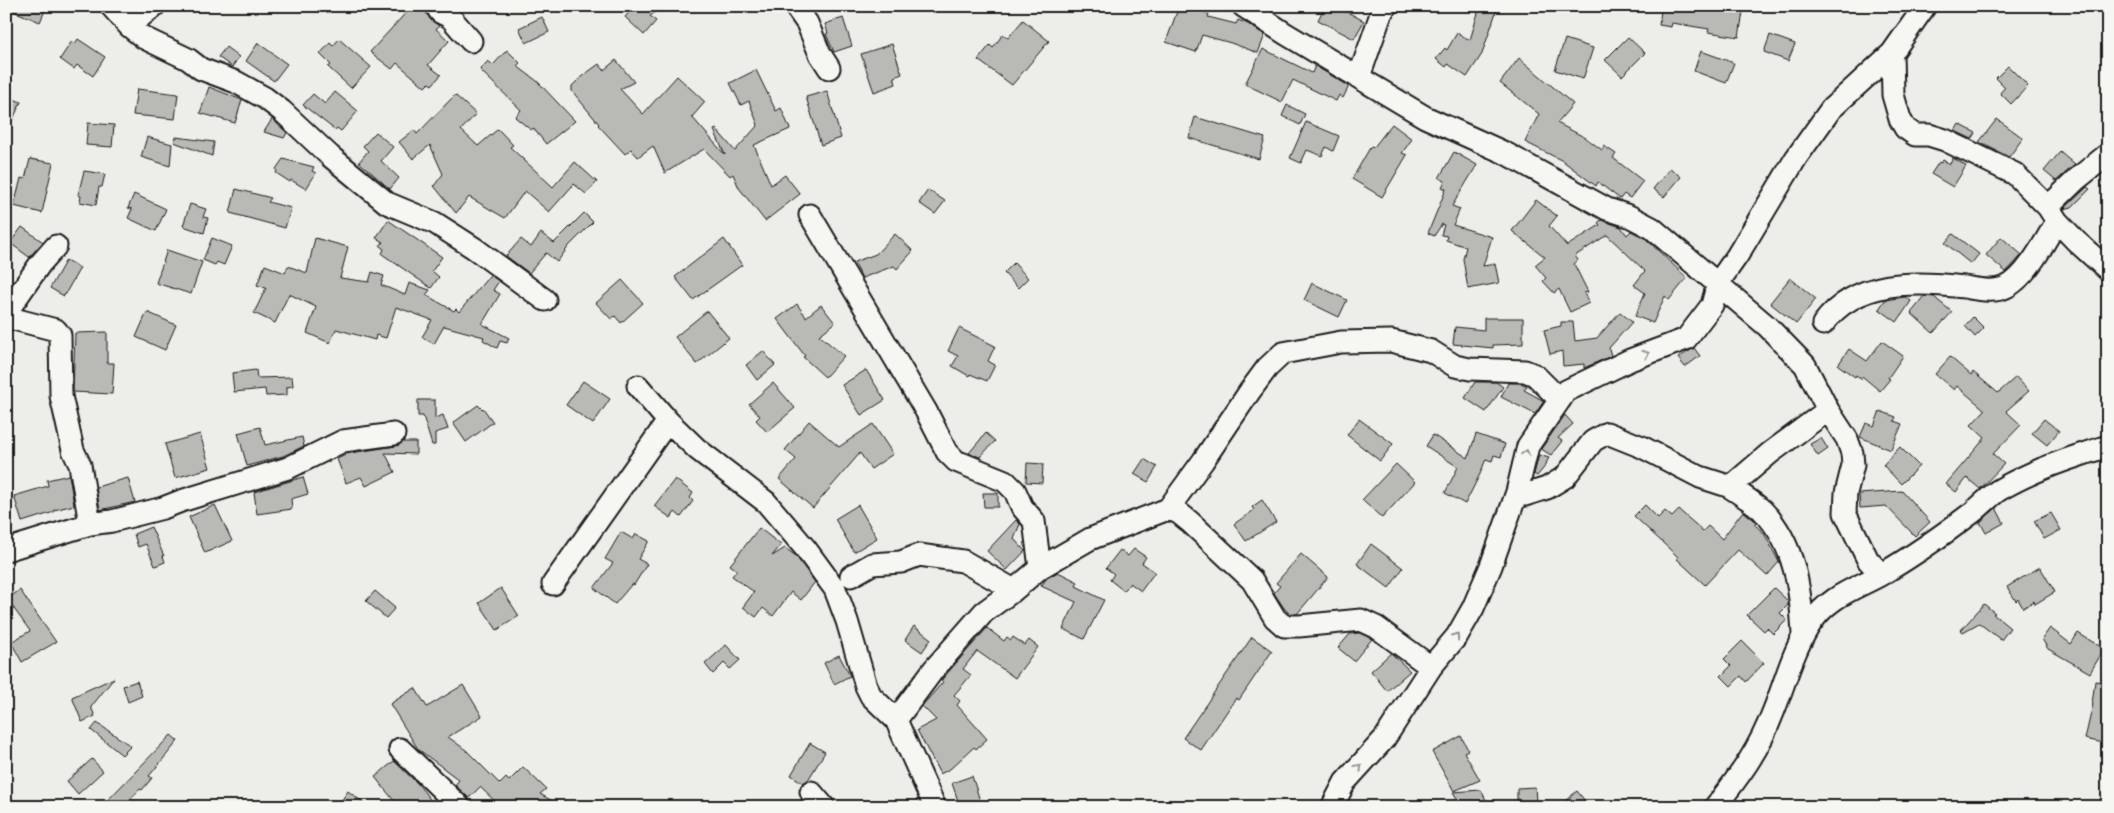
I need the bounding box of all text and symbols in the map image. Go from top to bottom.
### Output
one-way arrow [1641,350,1650,360]
one-way arrow [1520,449,1531,457]
one-way arrow [1450,632,1459,642]
one-way arrow [1353,763,1362,772]

